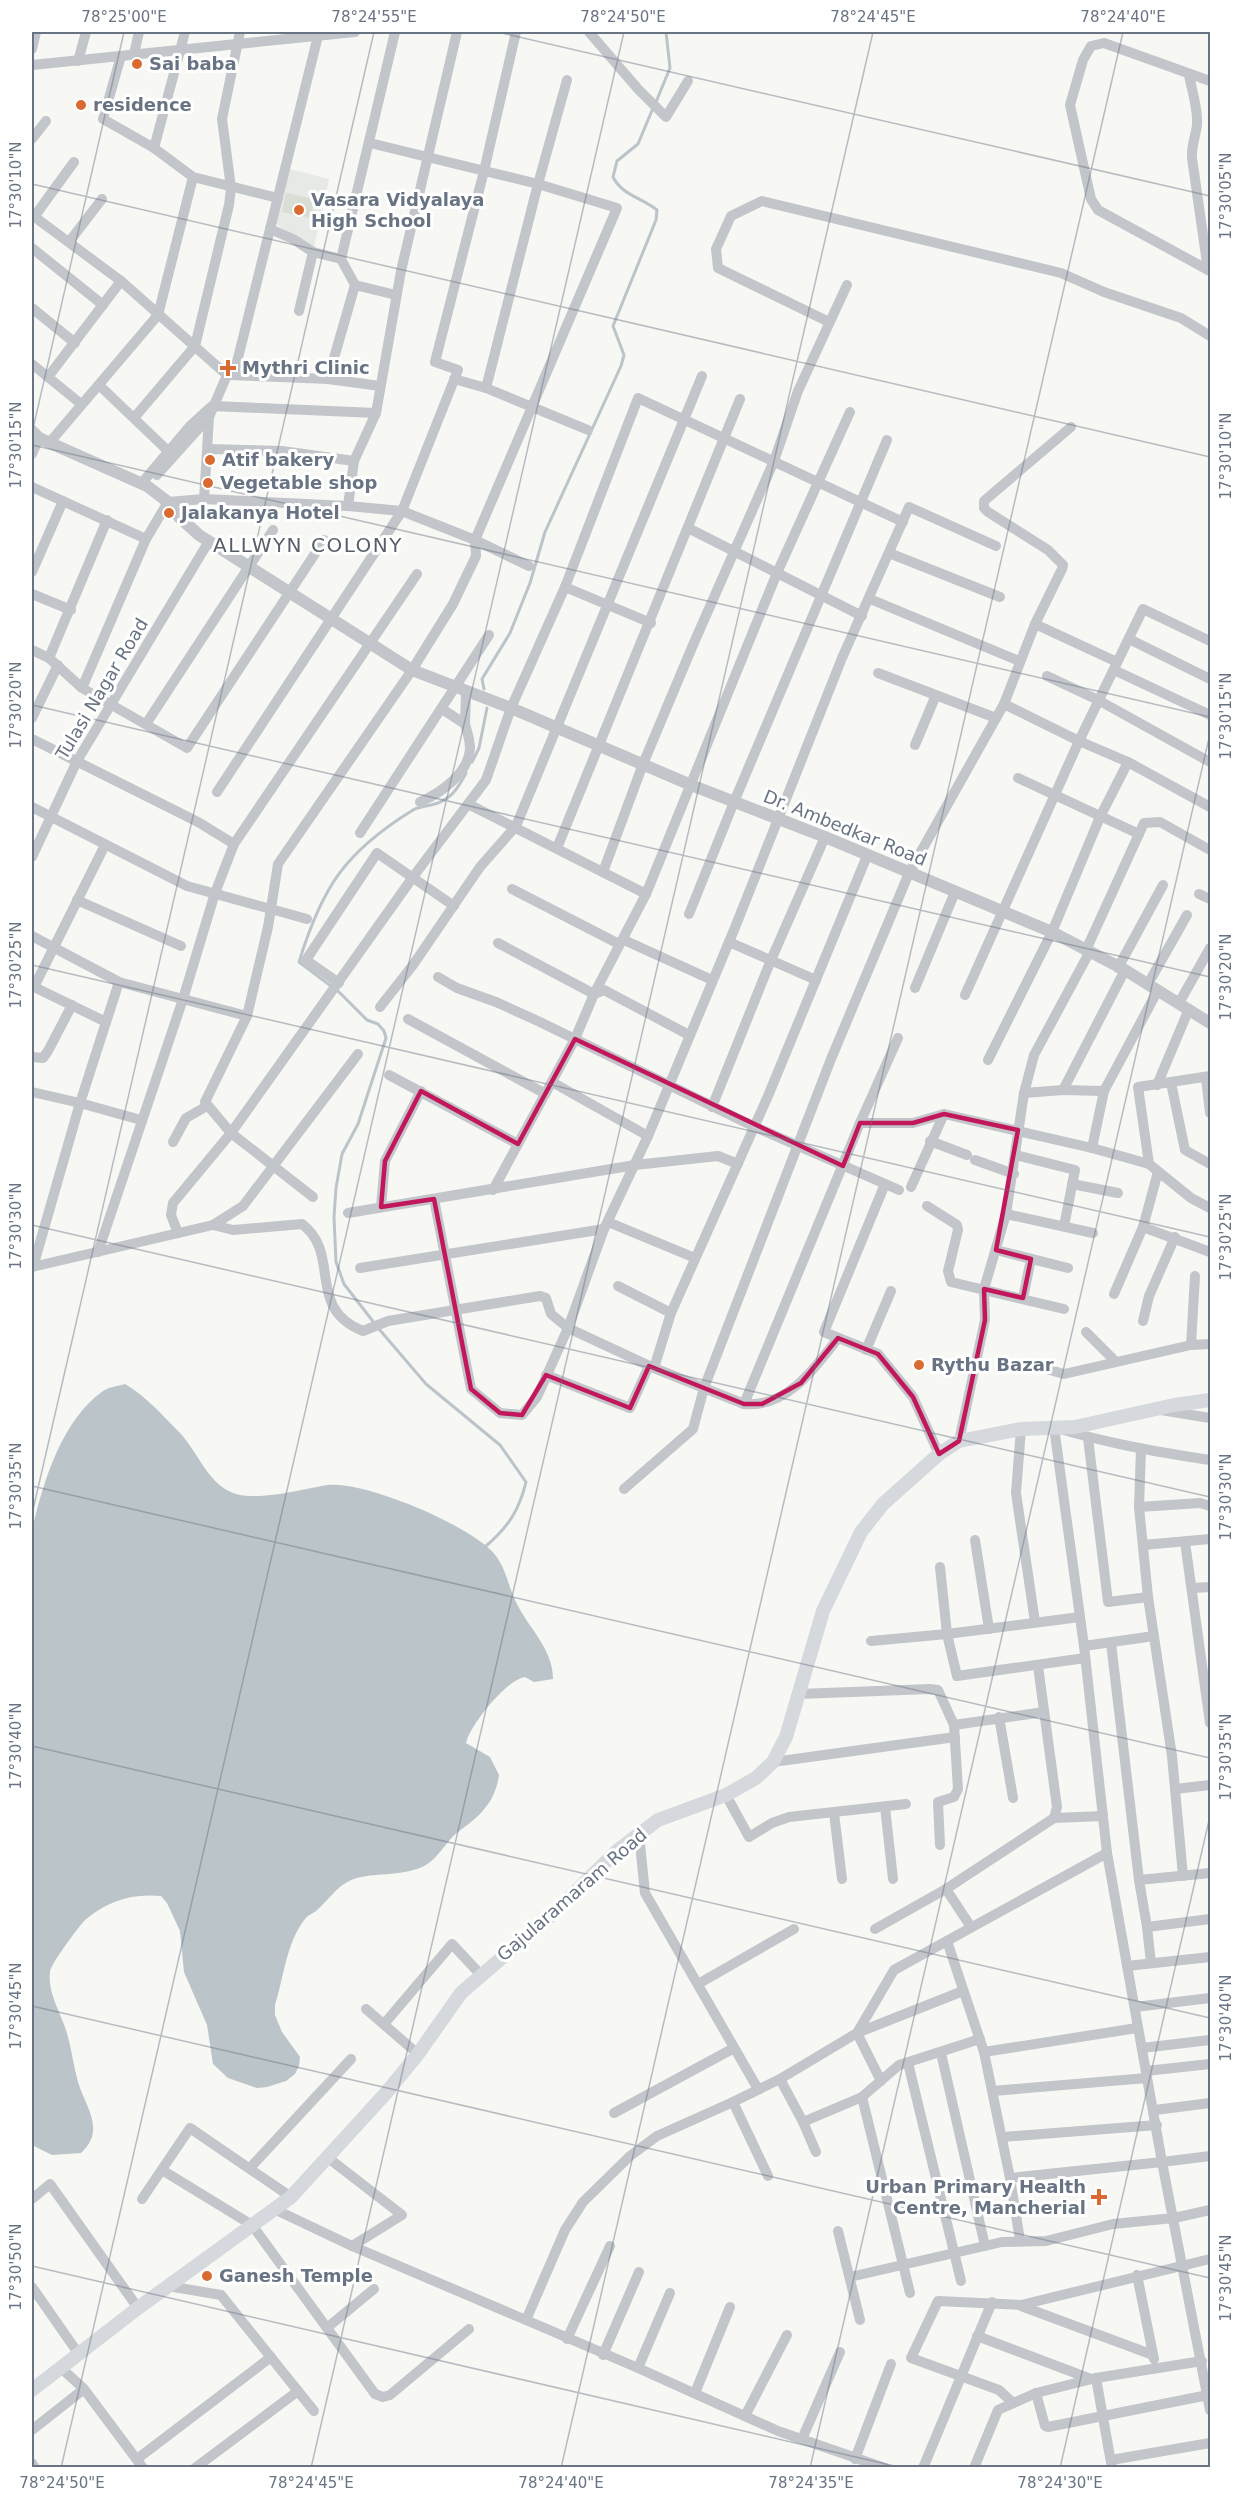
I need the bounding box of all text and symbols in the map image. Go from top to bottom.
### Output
text: 78°25'00"E [81,8,167,26]
text: 78°24'55"E [331,8,417,26]
text: 78°24'50"E [580,8,666,26]
text: 78°24'45"E [830,8,916,26]
text: 78°24'40"E [1080,8,1166,26]
place label: Sai baba [149,53,237,74]
marker: Sai baba [130,57,144,71]
place label: residence [93,94,192,115]
marker: residence [74,98,88,112]
text: 17°30'10"N [7,141,25,229]
text: 17°30'05"N [1217,152,1235,240]
place label: Vasara Vidyalaya High School [311,189,484,231]
marker: Vasara Vidyalaya High School [292,203,306,217]
place label: Mythri Clinic [242,357,370,378]
marker: Mythri Clinic [219,359,237,377]
text: 17°30'15"N [7,401,25,489]
text: 17°30'10"N [1217,412,1235,500]
place label: Atif bakery [222,449,334,470]
marker: Atif bakery [203,453,217,467]
place label: Vegetable shop [220,472,377,493]
marker: Vegetable shop [201,476,215,490]
place label: Jalakanya Hotel [179,502,340,523]
marker: Jalakanya Hotel [162,506,176,520]
district label: ALLWYN COLONY [213,533,403,557]
street label: Tulasi Nagar Road [51,614,152,764]
text: 17°30'20"N [7,661,25,749]
text: 17°30'15"N [1217,672,1235,760]
street label: Dr. Ambedkar Road [760,785,930,870]
text: 17°30'25"N [7,921,25,1009]
text: 17°30'20"N [1217,933,1235,1021]
text: 17°30'30"N [7,1182,25,1270]
text: 17°30'25"N [1217,1193,1235,1281]
place label: Rythu Bazar [931,1354,1054,1375]
marker: Rythu Bazar [912,1358,926,1372]
text: 17°30'35"N [7,1442,25,1530]
text: 17°30'30"N [1217,1453,1235,1541]
text: 17°30'40"N [7,1702,25,1790]
text: 17°30'35"N [1217,1713,1235,1801]
street label: Gajularamaram Road [493,1824,651,1965]
text: 17°30'45"N [7,1962,25,2050]
text: 17°30'40"N [1217,1974,1235,2062]
place label: Urban Primary Health Centre, Mancherial [865,2176,1086,2218]
marker: Urban Primary Health Centre, Mancherial [1090,2188,1108,2206]
text: 17°30'50"N [7,2223,25,2311]
text: 17°30'45"N [1217,2234,1235,2322]
place label: Ganesh Temple [219,2265,373,2286]
marker: Ganesh Temple [200,2269,214,2283]
text: 78°24'50"E [19,2474,105,2492]
text: 78°24'45"E [268,2474,354,2492]
text: 78°24'40"E [518,2474,604,2492]
text: 78°24'35"E [768,2474,854,2492]
text: 78°24'30"E [1017,2474,1103,2492]

